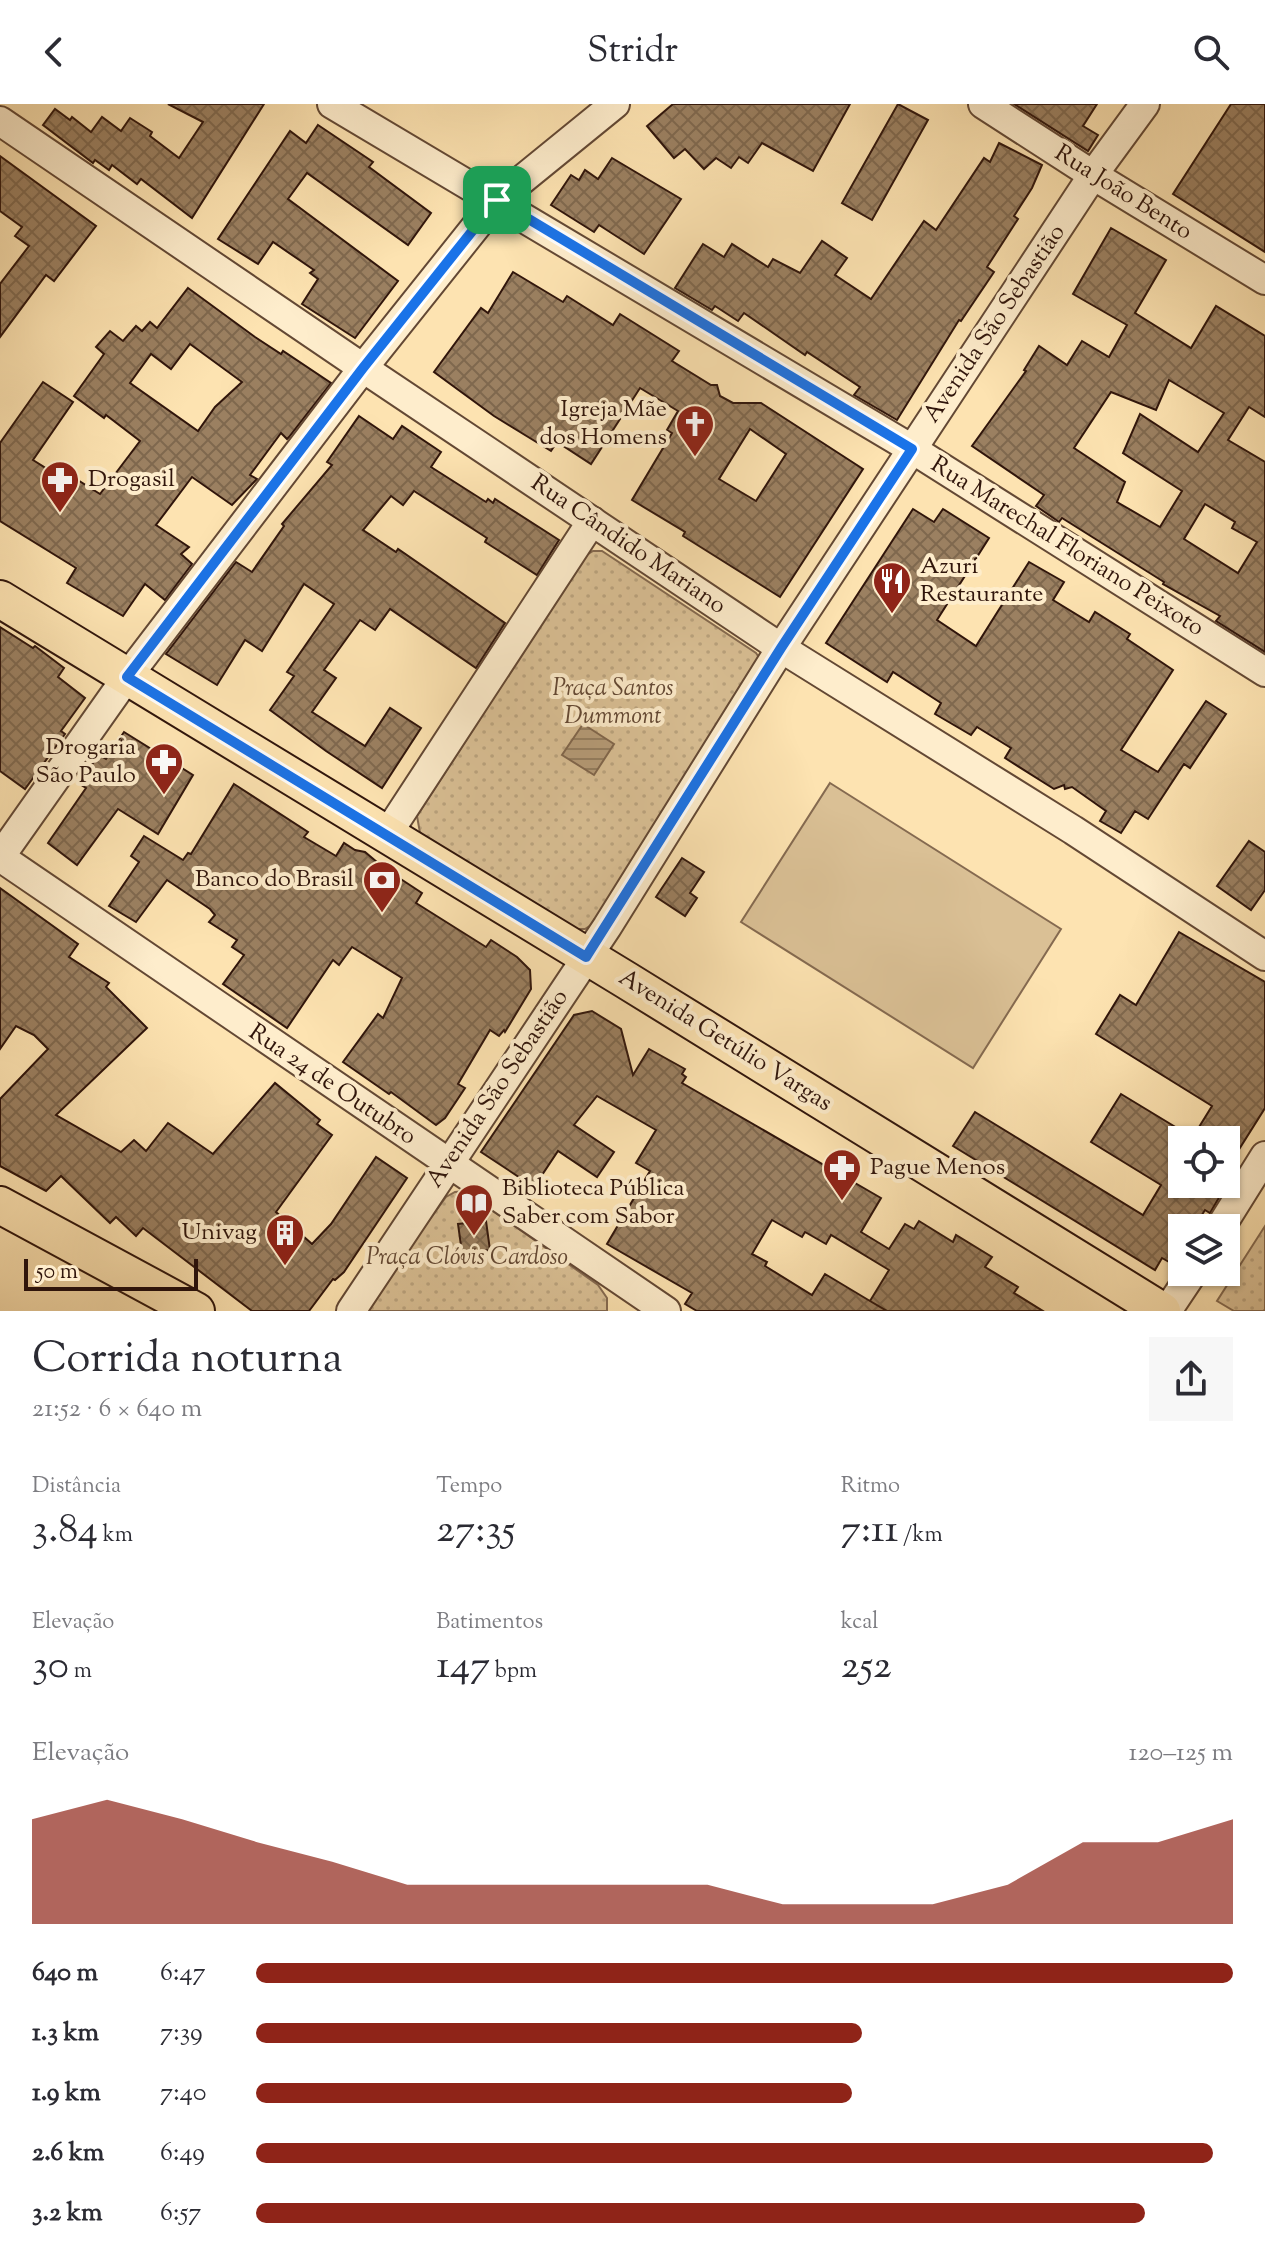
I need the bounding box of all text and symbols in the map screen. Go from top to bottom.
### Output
text: Stridr [587,26,678,78]
icon: back [32,30,76,74]
icon: search [1189,30,1233,74]
street label: Rua João Bento [1047,137,1199,249]
pin [463,166,531,234]
icon: arrive [475,178,519,222]
street label: Avenida São Sebastião [916,218,1074,430]
place label: Igreja Mãe dos Homens [539,393,667,455]
church icon: Igreja Mãe dos Homens [674,403,716,458]
street label: Rua Marechal Floriano Peixoto [924,449,1210,645]
pharmacy icon: Drogasil [39,459,81,514]
place label: Drogasil [88,463,175,497]
street label: Rua Cândido Mariano [524,467,732,623]
place label: Azuri Restaurante [920,550,1043,612]
restaurant icon: Azuri Restaurante [871,560,913,615]
park label: Praça Santos Dummont [552,672,674,734]
place label: Drogaria São Paulo [35,731,136,793]
pharmacy icon: Drogaria São Paulo [143,741,185,796]
bank icon: Banco do Brasil [361,859,403,914]
place label: Banco do Brasil [195,863,354,897]
street label: Avenida Getúlio Vargas [612,961,838,1121]
street label: Avenida São Sebastião [419,983,577,1195]
street label: Rua 24 de Outubro [241,1016,423,1154]
map controls [1168,1126,1240,1286]
button: locate [1168,1126,1240,1198]
pharmacy icon: Pague Menos [821,1147,863,1202]
place label: Pague Menos [870,1151,1005,1185]
place label: Biblioteca Pública Saber com Sabor [502,1172,685,1234]
library icon: Biblioteca Pública Saber com Sabor [453,1182,495,1237]
building icon: Univag [264,1212,306,1267]
button: layers [1168,1214,1240,1286]
place label: Univag [182,1216,257,1250]
park label: Praça Clóvis Cardoso [366,1241,568,1275]
scale bar [24,1255,198,1291]
text: 50 m [36,1257,78,1289]
text: Corrida noturna [32,1329,343,1392]
button: share [1149,1337,1233,1421]
text: 21:52 · 6 × 640 m [32,1391,202,1428]
text: Distância [32,1471,121,1503]
text: Tempo [436,1471,502,1503]
text: Ritmo [841,1471,900,1503]
text: 3.84 [32,1503,98,1560]
text: 27:35 [436,1503,515,1560]
text: 7:11 [841,1503,898,1560]
text: km [98,1520,133,1552]
text: /km [898,1520,943,1552]
text: Elevação [32,1607,114,1639]
text: Batimentos [436,1607,543,1639]
text: kcal [841,1607,878,1639]
text: 30 [32,1639,69,1696]
text: 147 [436,1639,490,1696]
text: 252 [841,1639,892,1696]
text: m [69,1656,92,1688]
text: bpm [490,1656,537,1688]
text: Elevação [32,1735,129,1772]
text: 120–125 m [1129,1735,1233,1772]
text: 640 m [32,1955,98,1992]
text: 6:47 [160,1955,206,1992]
text: 1.3 km [32,2015,99,2052]
text: 7:39 [160,2015,203,2052]
text: 1.9 km [32,2075,101,2112]
text: 7:40 [160,2075,206,2112]
text: 2.6 km [32,2135,104,2172]
text: 6:49 [160,2135,205,2172]
text: 3.2 km [32,2195,102,2232]
text: 6:57 [160,2195,201,2232]

